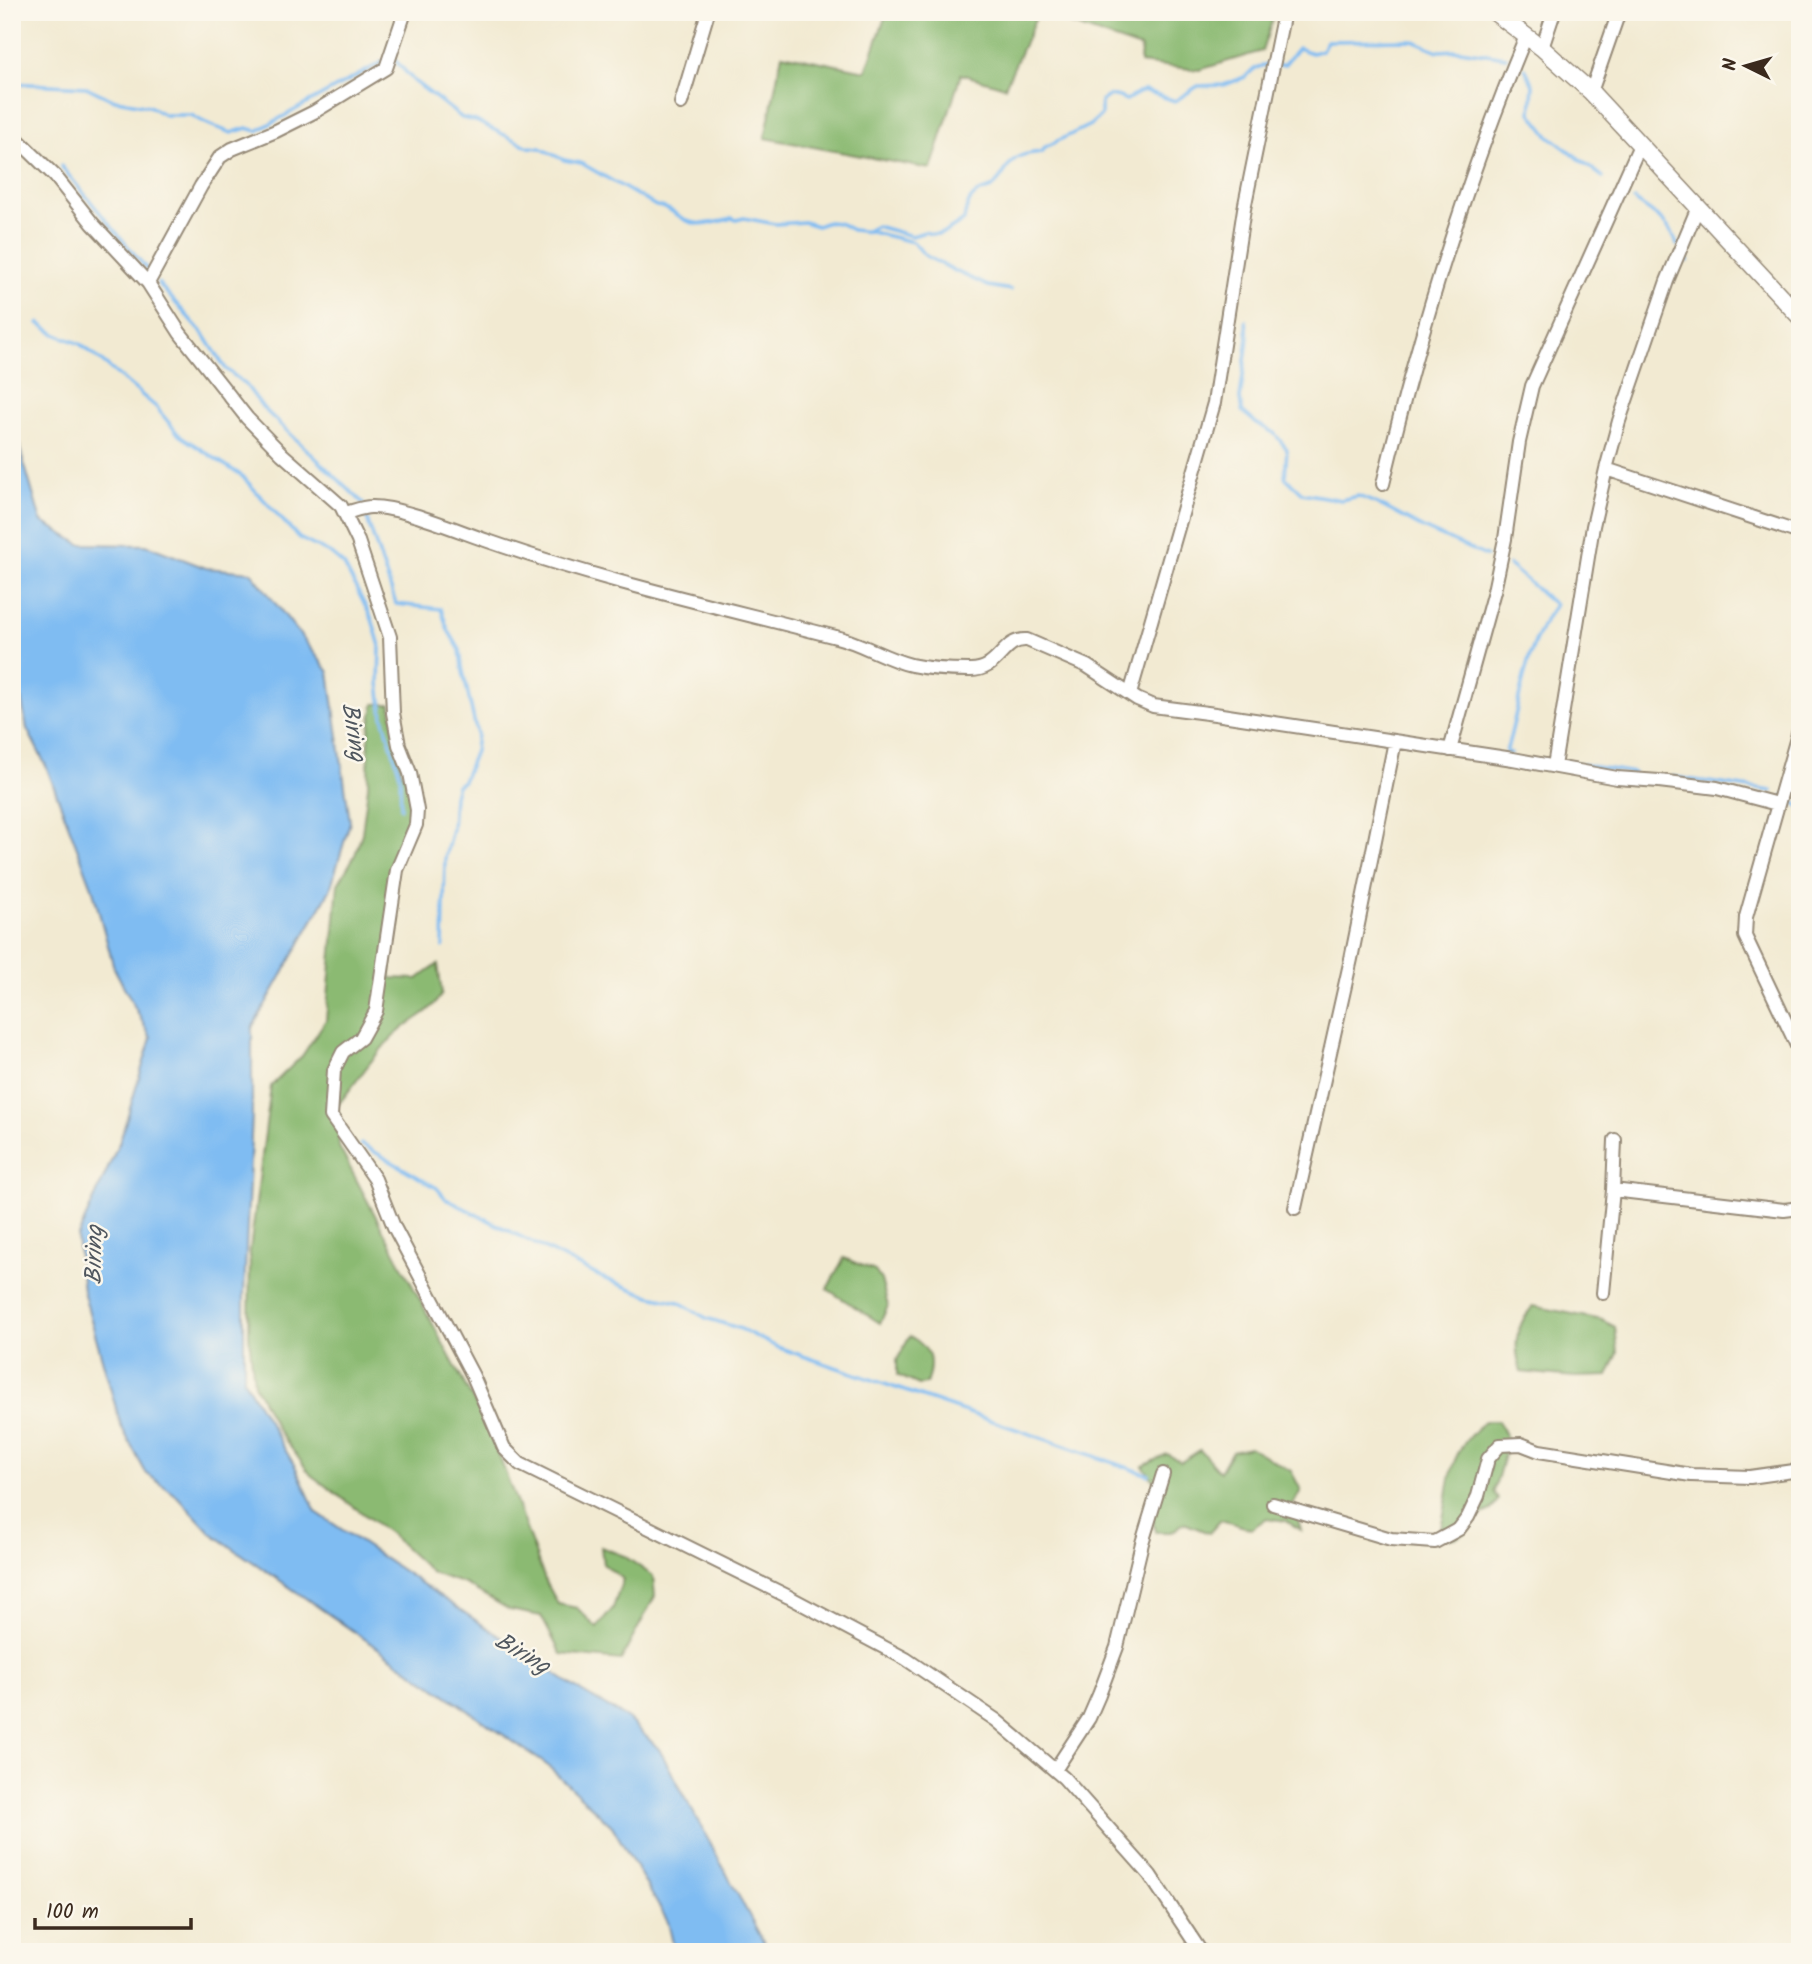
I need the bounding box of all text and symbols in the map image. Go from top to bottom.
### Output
north arrow [1710,32,1780,102]
text: N [1716,57,1747,72]
water label: Biring [329,700,377,766]
water label: Biring [75,1224,115,1285]
water label: Biring [487,1622,559,1686]
scale bar [35,1887,191,1931]
text: 100 m [46,1896,99,1929]

